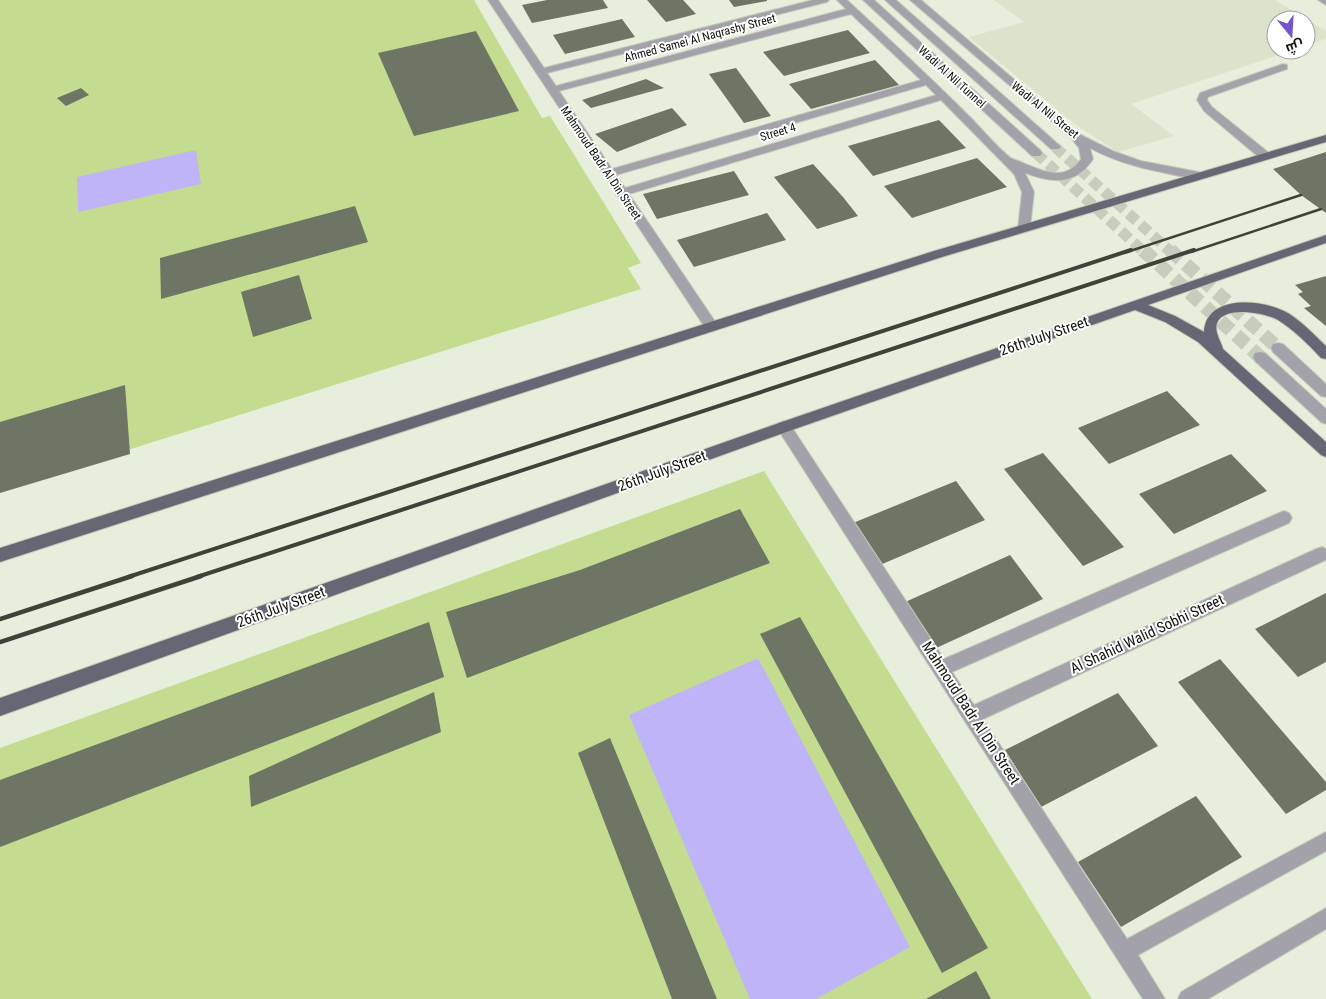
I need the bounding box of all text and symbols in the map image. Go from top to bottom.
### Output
north arrow [1266,10,1316,60]
street label: Ahmed Samei Al Naqrashy Street [623,11,778,65]
text: ش [1284,36,1306,58]
street label: Wadi Al Nil Tunnel [916,43,988,111]
street label: Wadi Al Nil Street [1009,79,1082,142]
street label: Mahmoud Badr Al Din Street [558,104,644,223]
street label: Street 4 [758,120,798,144]
street label: 26th July Street [997,312,1091,360]
street label: 26th July Street [615,447,709,495]
street label: 26th July Street [234,583,328,631]
street label: Al Shahid Walid Sobhi Street [1067,590,1227,678]
street label: Mahmoud Badr Al Din Street [918,638,1024,788]

